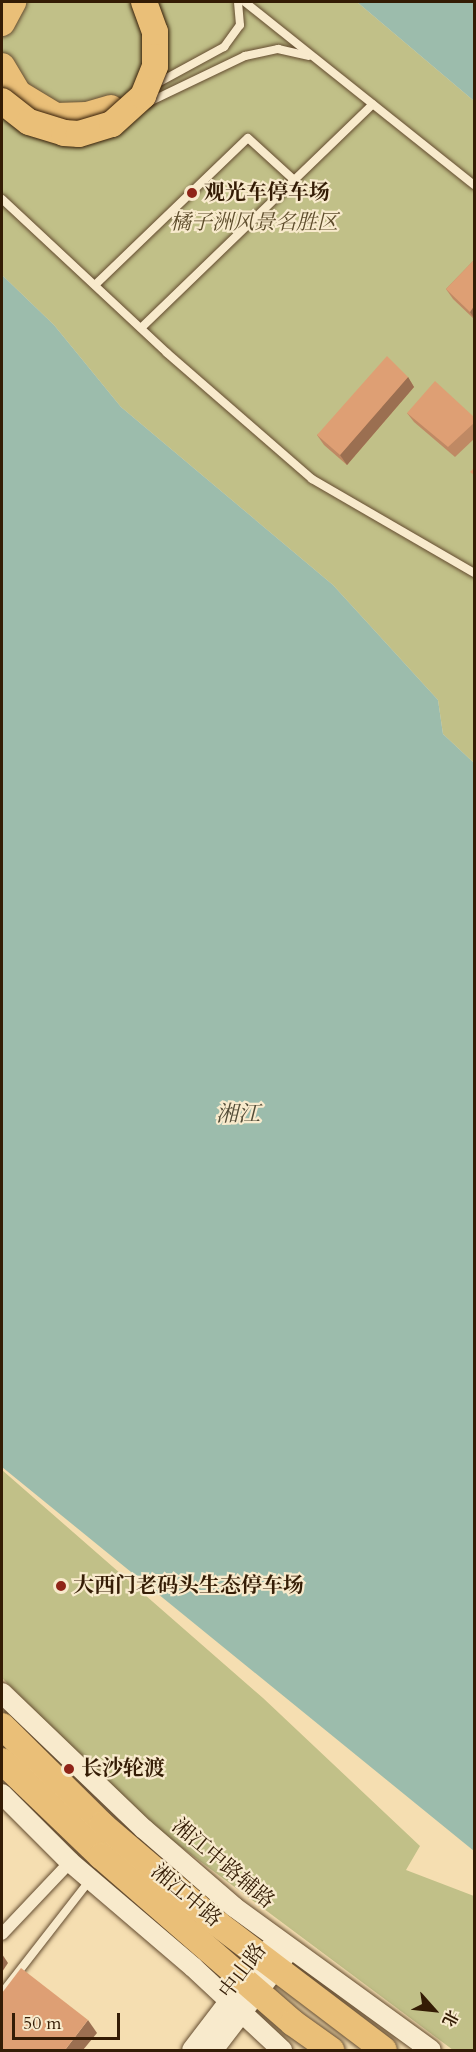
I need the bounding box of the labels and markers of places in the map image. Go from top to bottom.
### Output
place label: 观光车停车场 [204,180,330,206]
marker: 观光车停车场 [185,186,199,200]
place label: 大西门老码头生态停车场 [73,1573,304,1599]
marker: 大西门老码头生态停车场 [54,1579,68,1593]
place label: 长沙轮渡 [81,1756,165,1782]
marker: 长沙轮渡 [62,1762,76,1776]

